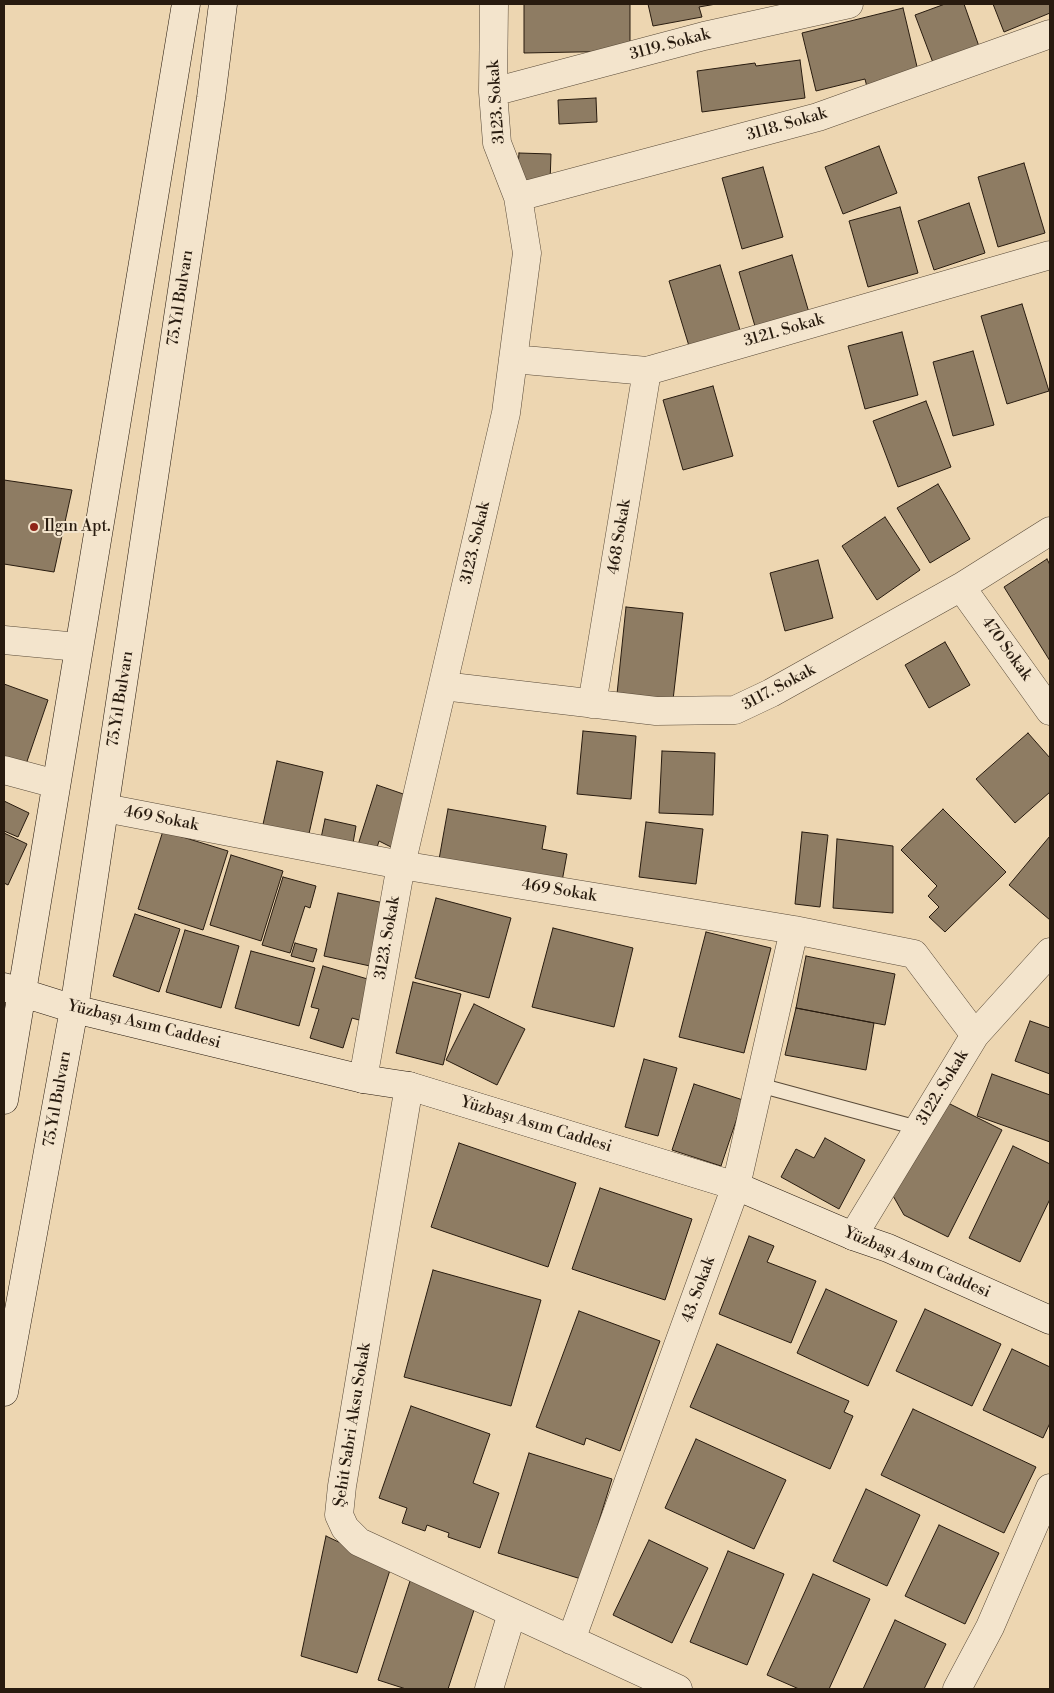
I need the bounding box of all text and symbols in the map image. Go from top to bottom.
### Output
street label: 3119. Sokak [628,25,712,65]
street label: 3123. Sokak [484,59,510,145]
street label: 3118. Sokak [745,104,829,146]
street label: 75.Yıl Bulvarı [164,248,198,348]
street label: 3121. Sokak [742,310,826,352]
street label: 468 Sokak [605,498,635,576]
street label: 3123. Sokak [457,500,495,586]
place label: Ilgın Apt. [44,517,111,537]
marker: Ilgın Apt. [28,521,40,533]
street label: 470 Sokak [976,613,1036,685]
street label: 75.Yıl Bulvarı [104,649,138,749]
street label: 3117. Sokak [739,661,819,715]
street label: 469 Sokak [122,802,200,836]
street label: 469 Sokak [520,876,598,906]
street label: 3123. Sokak [371,895,405,981]
street label: Yüzbaşı Asım Caddesi [65,997,223,1053]
street label: 3122. Sokak [913,1047,973,1129]
street label: 75.Yıl Bulvarı [40,1049,76,1149]
street label: Yüzbaşı Asım Caddesi [458,1093,614,1157]
street label: Yüzbaşı Asım Caddesi [841,1223,993,1303]
street label: 43. Sokak [678,1254,720,1326]
street label: Şehit Sabri Aksu Sokak [331,1342,375,1508]

